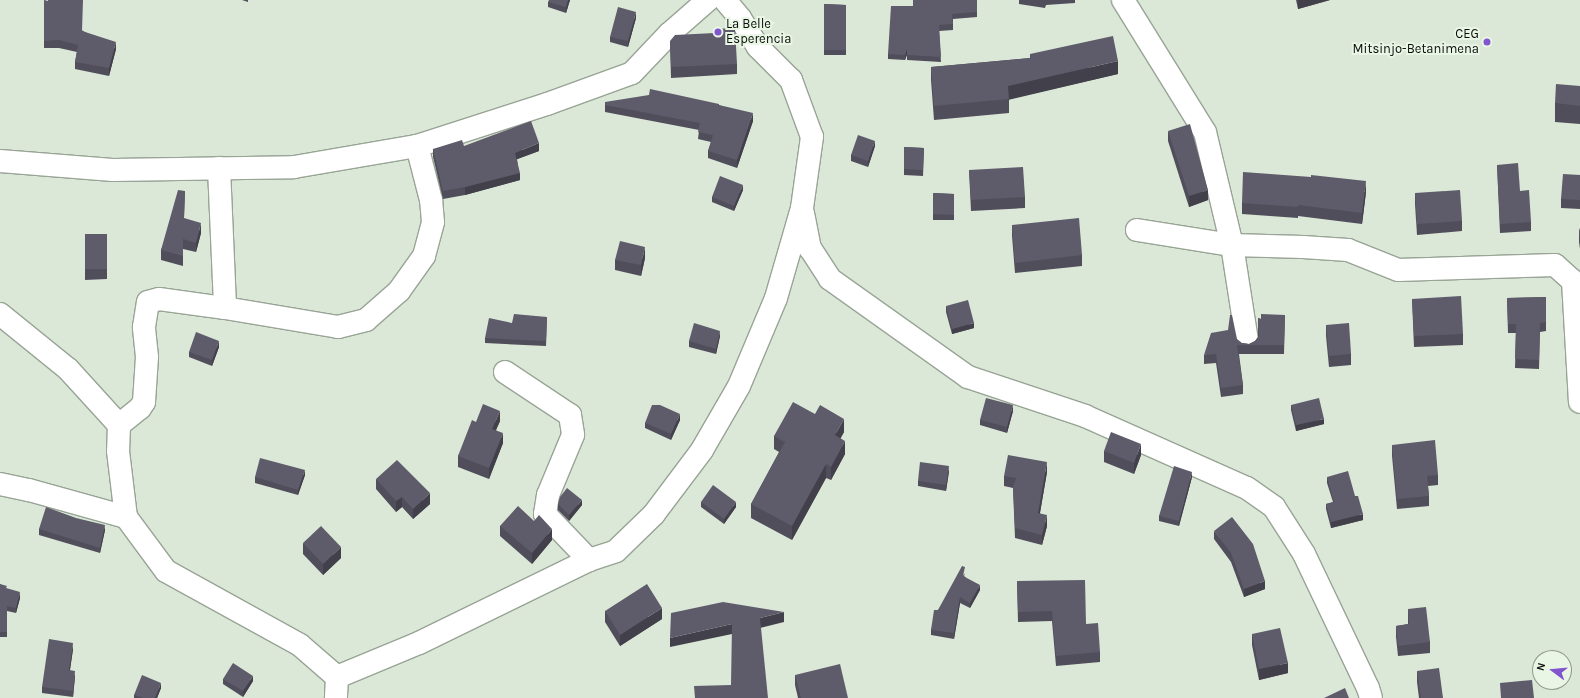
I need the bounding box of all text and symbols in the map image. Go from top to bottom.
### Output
place label: La Belle Esperencia [726,17,791,48]
marker: La Belle Esperencia [713,27,723,37]
place label: CEG Mitsinjo-Betanimena [1353,27,1479,58]
marker: CEG Mitsinjo-Betanimena [1482,37,1492,47]
north arrow [1532,650,1572,690]
text: N [1534,661,1548,672]

